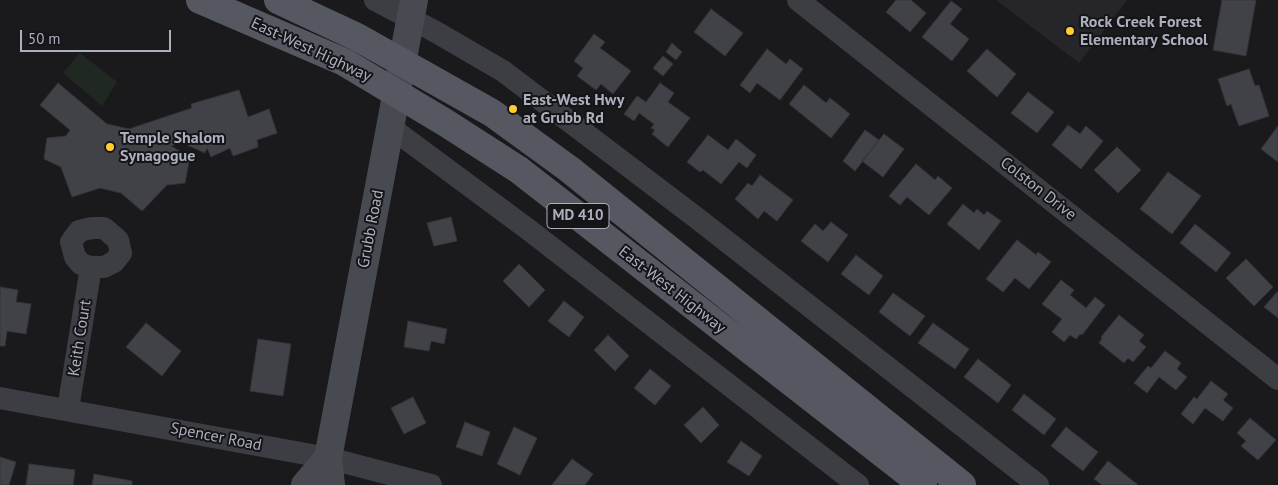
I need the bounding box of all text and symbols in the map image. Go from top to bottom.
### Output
place label: Rock Creek Forest Elementary School [1080,12,1208,50]
street label: East-West Highway [248,14,374,86]
scale bar [22,20,174,52]
marker: Rock Creek Forest Elementary School [1064,25,1076,37]
text: 50 m [28,29,61,48]
place label: East-West Hwy at Grubb Rd [523,90,624,128]
marker: East-West Hwy at Grubb Rd [507,103,519,115]
place label: Temple Shalom Synagogue [120,128,225,166]
marker: Temple Shalom Synagogue [104,141,116,153]
street label: Colston Drive [996,153,1080,225]
street label: Grubb Road [354,188,388,270]
road number: MD 410 [547,204,609,228]
street label: East-West Highway [615,242,729,338]
street label: Keith Court [64,298,96,378]
street label: Spencer Road [169,419,263,455]

